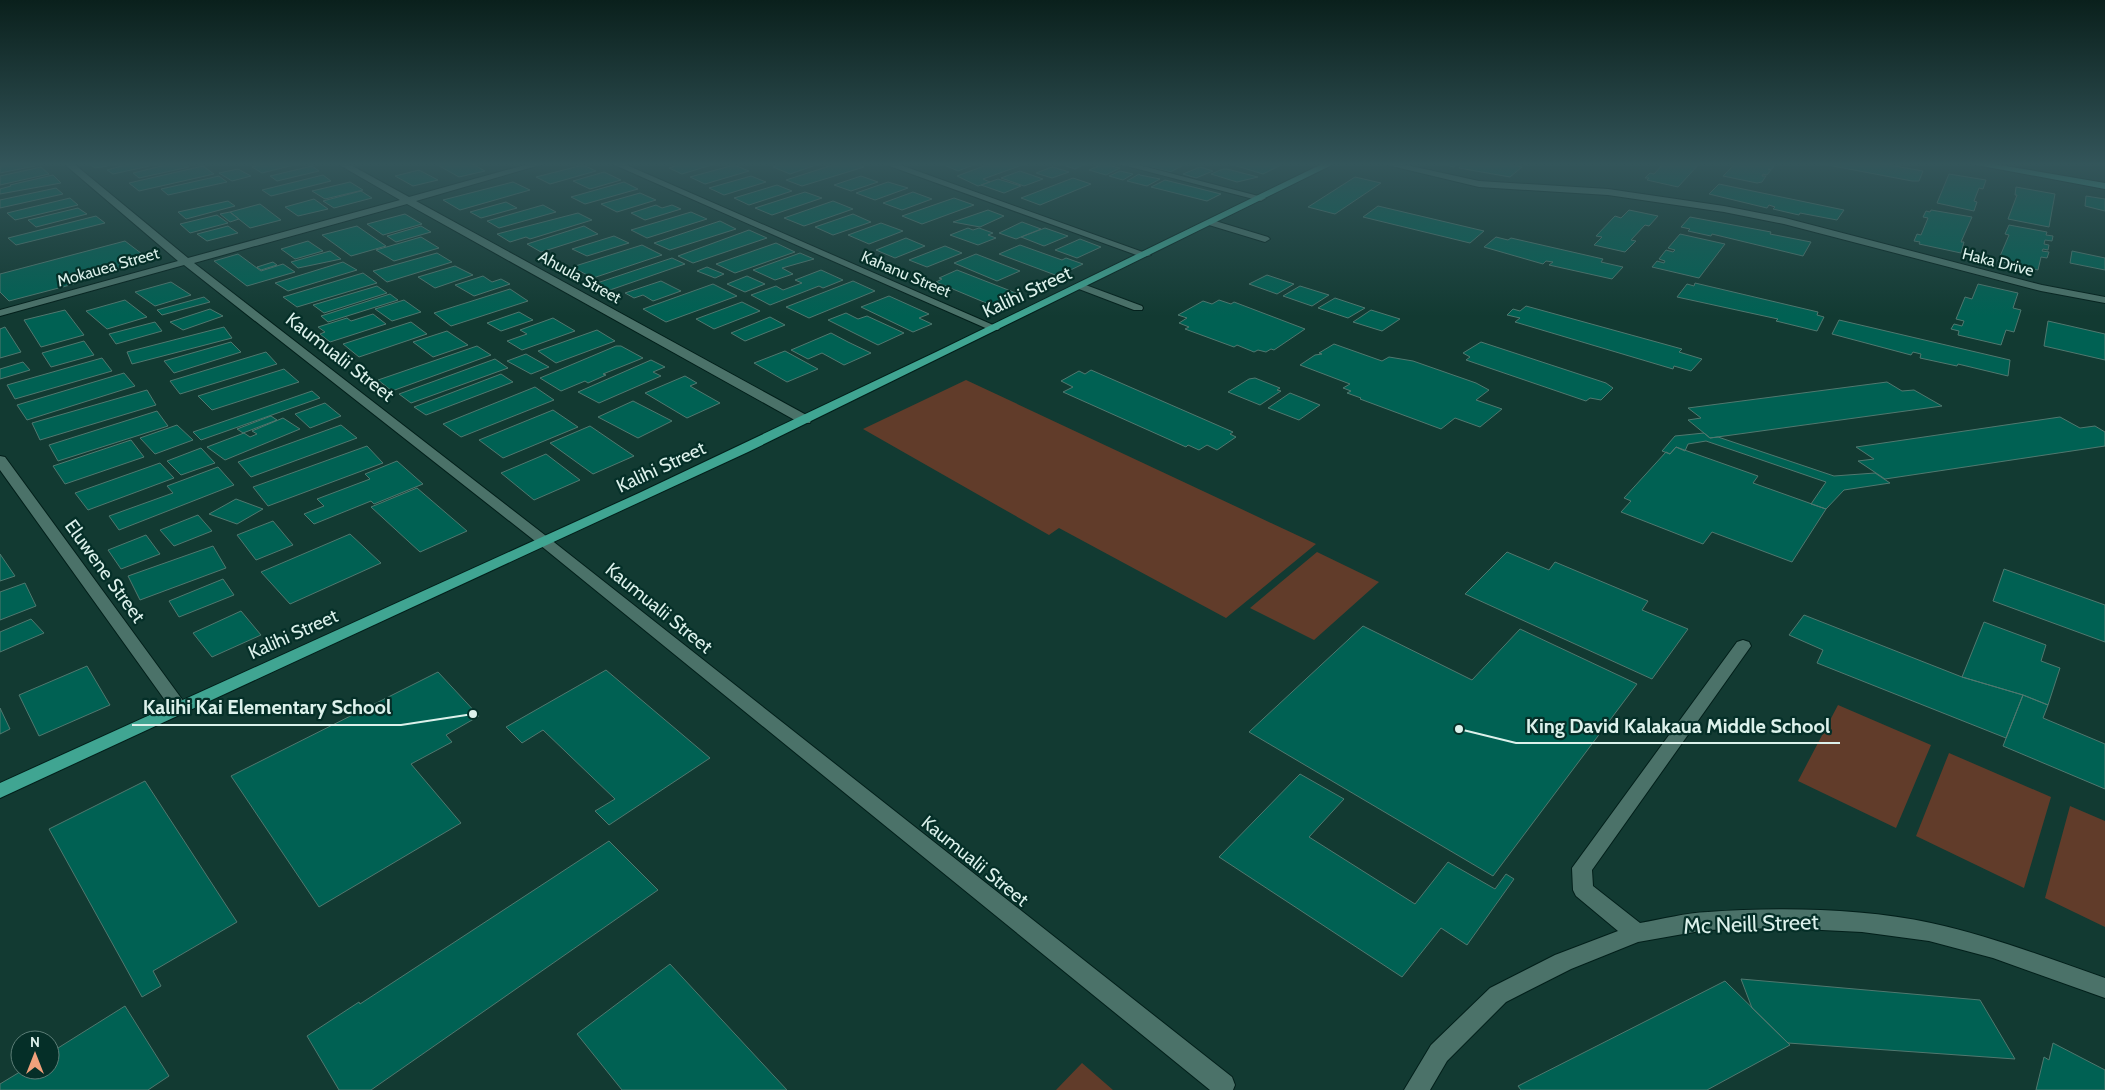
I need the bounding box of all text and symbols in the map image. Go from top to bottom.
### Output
street label: Mokauea Street [55,243,162,291]
street label: Haka Drive [1960,244,2036,280]
street label: Ahuula Street [535,247,625,308]
street label: Kahanu Street [858,247,954,302]
street label: Kalihi Street [979,261,1076,323]
street label: Kaumualii Street [281,308,399,407]
street label: Kalihi Street [613,436,710,498]
street label: Eluwene Street [60,515,150,628]
street label: Kaumualii Street [601,558,718,659]
street label: Kalihi Street [245,604,342,664]
callout: Kalihi Kai Elementary School [132,690,401,725]
text: Kalihi Kai Elementary School [143,695,391,719]
callout: King David Kalakaua Middle School [1516,708,1840,743]
text: King David Kalakaua Middle School [1526,714,1830,738]
street label: Kaumualii Street [917,811,1034,912]
street label: Mc Neill Street [1683,908,1820,940]
north arrow [10,1030,60,1080]
text: N [30,1033,40,1051]

